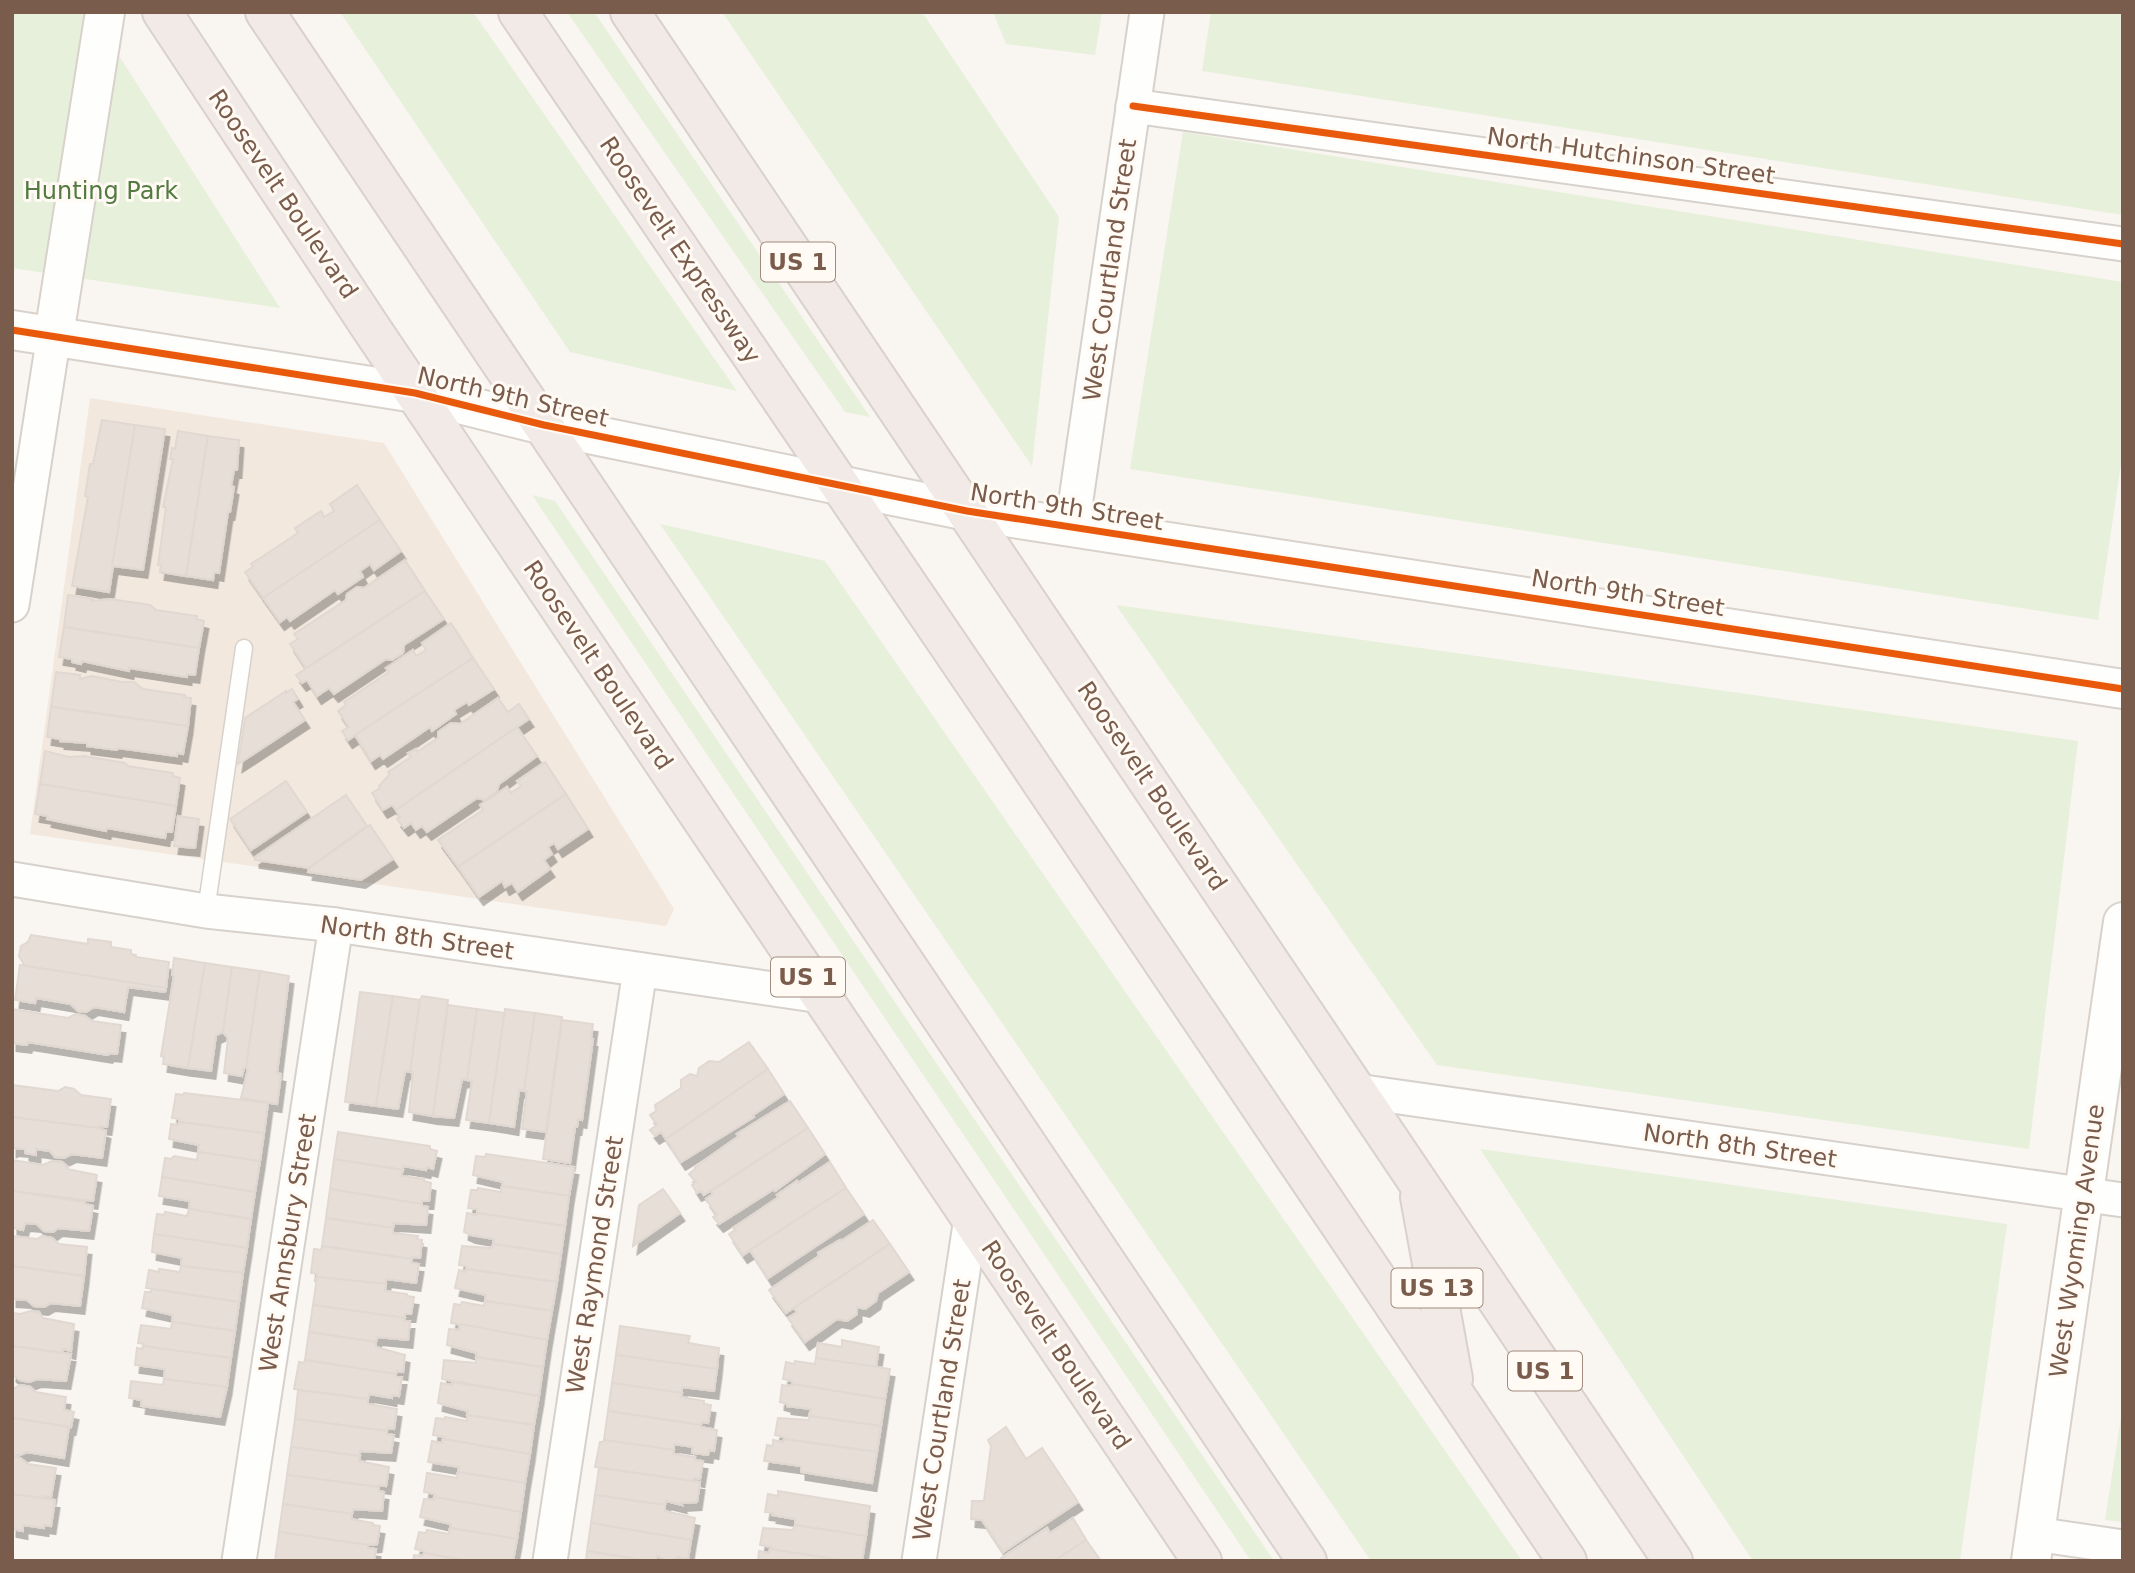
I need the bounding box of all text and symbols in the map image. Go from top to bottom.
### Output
street label: Roosevelt Boulevard [203,84,363,304]
street label: North Hutchinson Street [1485,122,1777,190]
street label: Roosevelt Expressway [594,131,766,369]
street label: West Courtland Street [1078,137,1142,403]
park label: Hunting Park [24,177,178,205]
road number: US 1 [761,243,835,282]
street label: North 9th Street [415,361,611,433]
street label: North 9th Street [968,478,1166,536]
street label: Roosevelt Boulevard [518,555,678,775]
street label: North 9th Street [1529,564,1727,622]
street label: Roosevelt Boulevard [1072,676,1232,896]
street label: North 8th Street [318,911,516,965]
road number: US 1 [771,958,845,996]
street label: West Wyoming Avenue [2044,1102,2110,1380]
street label: West Annsbury Street [254,1112,322,1374]
street label: North 8th Street [1641,1119,1839,1173]
street label: West Raymond Street [561,1134,629,1396]
street label: Roosevelt Boulevard [976,1235,1136,1455]
road number: US 13 [1392,1268,1482,1308]
street label: West Courtland Street [907,1277,977,1543]
road number: US 1 [1508,1352,1582,1390]

